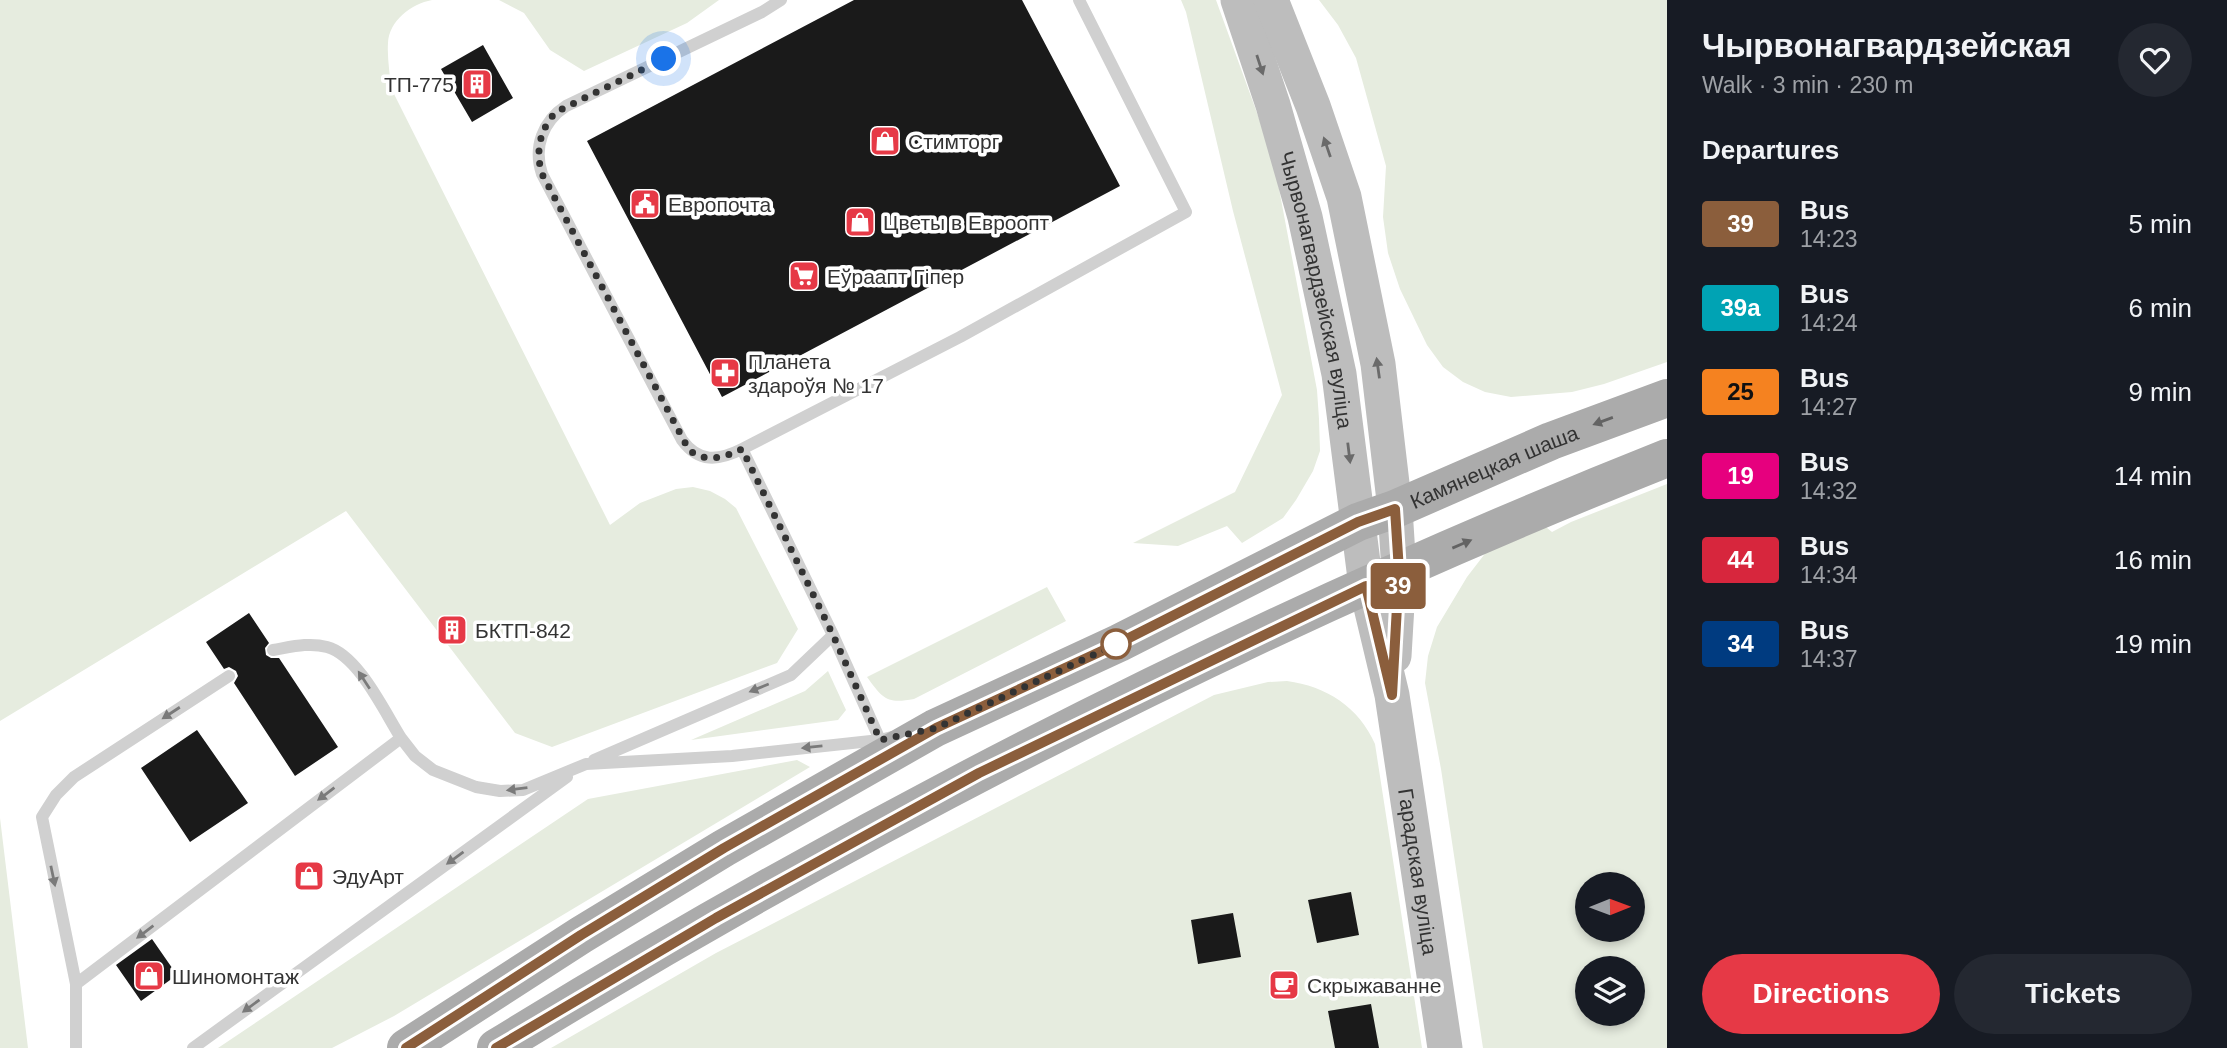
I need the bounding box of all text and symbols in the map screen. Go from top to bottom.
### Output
button: heart [2118,23,2192,97]
text: Чырвонагвардзейская [1702,27,2072,64]
your location [646,41,681,76]
one-way arrow [1255,54,1265,75]
building icon: ТП-775 [460,67,494,101]
text: Walk · 3 min · 230 m [1702,72,1913,98]
place label: ТП-775 [384,73,454,96]
shop icon: Стимторг [868,124,902,158]
place label: Стимторг [908,130,1000,153]
text: Departures [1702,135,1839,165]
one-way arrow [1321,136,1332,157]
street label: Чырвонагвардзейская вуліца [1275,148,1357,430]
public building icon: Европочта [628,187,662,221]
place label: Европочта [668,193,771,216]
text: Bus [1800,195,1849,225]
shop icon: Цветы в Евроопт [843,205,877,239]
text: 5 min [2128,209,2192,239]
text: 39 [1727,210,1754,237]
place label: Цветы в Евроопт [883,211,1050,234]
text: 14:23 [1800,226,1858,252]
supermarket icon: Еўраапт Гіпер [787,259,821,293]
place label: Еўраапт Гіпер [827,265,964,288]
text: Bus [1800,279,1849,309]
text: 6 min [2128,293,2192,323]
text: 39а [1720,294,1761,321]
text: 14:24 [1800,310,1858,336]
place label: Планета здароўя № 17 [748,350,884,397]
pharmacy icon: Планета здароўя № 17 [708,356,742,390]
one-way arrow [1373,357,1384,379]
text: Bus [1800,363,1849,393]
text: 9 min [2128,377,2192,407]
text: 25 [1727,378,1754,405]
text: 14:27 [1800,394,1858,420]
one-way arrow [1592,416,1613,427]
street label: Камянецкая шаша [1406,420,1582,513]
one-way arrow [1344,442,1355,464]
text: Bus [1800,447,1849,477]
text: 14 min [2114,461,2192,491]
text: 19 [1727,462,1754,489]
text: 14:32 [1800,478,1858,504]
text: Bus [1800,531,1849,561]
one-way arrow [1452,538,1473,549]
text: 16 min [2114,545,2192,575]
text: 44 [1727,546,1754,573]
text: 14:34 [1800,562,1858,588]
line badge: 39 [1366,563,1430,609]
text: 39 [1385,572,1411,599]
building icon: БКТП-842 [435,613,469,647]
text: Bus [1800,615,1849,645]
place label: БКТП-842 [475,619,571,642]
unlabelled marker [1101,629,1131,659]
text: 19 min [2114,629,2192,659]
text: 34 [1727,630,1754,657]
text: 14:37 [1800,646,1858,672]
one-way arrow [357,671,371,689]
one-way arrow [749,682,769,694]
one-way arrow [162,706,180,720]
one-way arrow [801,742,823,753]
one-way arrow [506,784,528,795]
one-way arrow [317,787,335,801]
street label: Гарадская вуліца [1395,787,1442,957]
one-way arrow [446,851,464,865]
shop icon: ЭдуАрт [292,859,326,893]
one-way arrow [47,865,58,887]
place label: ЭдуАрт [332,865,404,888]
north arrow [1575,872,1645,942]
map controls [1575,872,1645,1026]
one-way arrow [135,925,154,939]
button: Directions [1702,954,1940,1034]
button: Tickets [1954,954,2192,1034]
button: layers [1575,956,1645,1026]
shop icon: Шиномонтаж [132,959,166,993]
place label: Шиномонтаж [172,965,299,988]
cafe icon: Скрыжаванне [1267,968,1301,1002]
place label: Скрыжаванне [1307,974,1441,997]
one-way arrow [242,999,260,1013]

